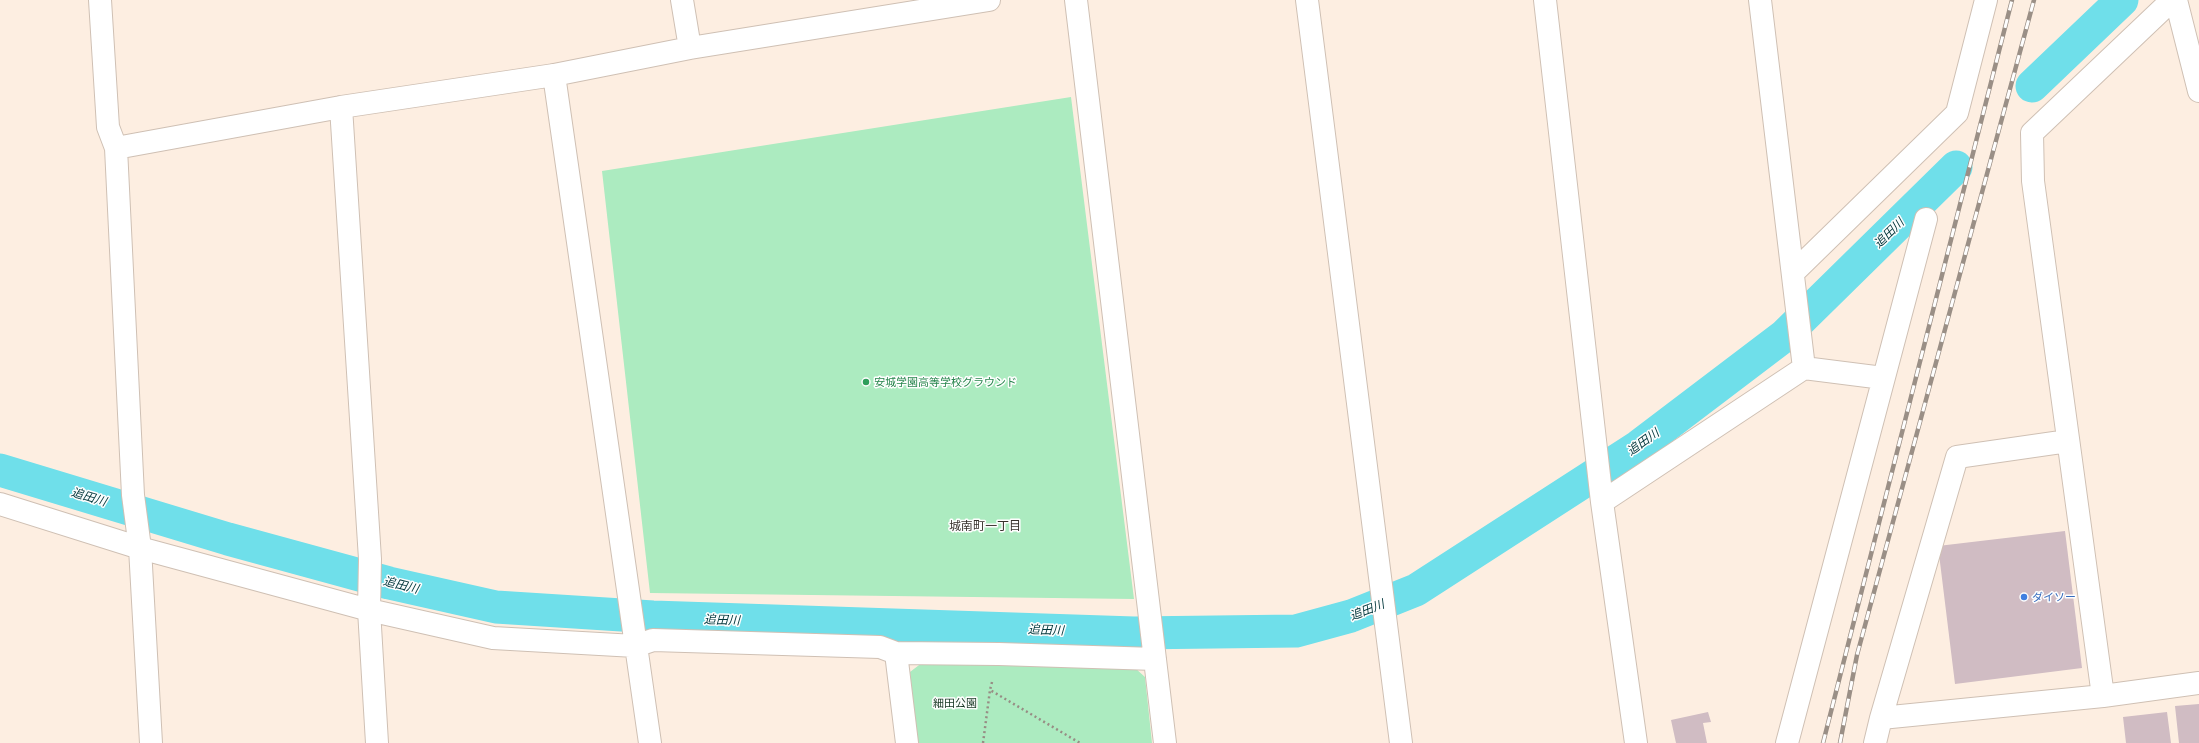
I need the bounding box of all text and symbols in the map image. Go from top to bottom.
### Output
water label: 追田川 [1871,215,1907,251]
place label: 安城学園高等学校グラウンド [874,375,1017,389]
marker: 安城学園高等学校グラウンド [861,377,871,387]
water label: 追田川 [1624,426,1662,458]
water label: 追田川 [70,485,108,509]
district label: 城南町一丁目 [949,519,1021,533]
water label: 追田川 [382,574,420,596]
place label: ダイソー [2032,590,2076,604]
marker: ダイソー [2019,592,2029,602]
water label: 追田川 [1348,597,1386,623]
water label: 追田川 [704,612,740,628]
water label: 追田川 [1028,622,1064,638]
park label: 細田公園 [933,696,977,710]

